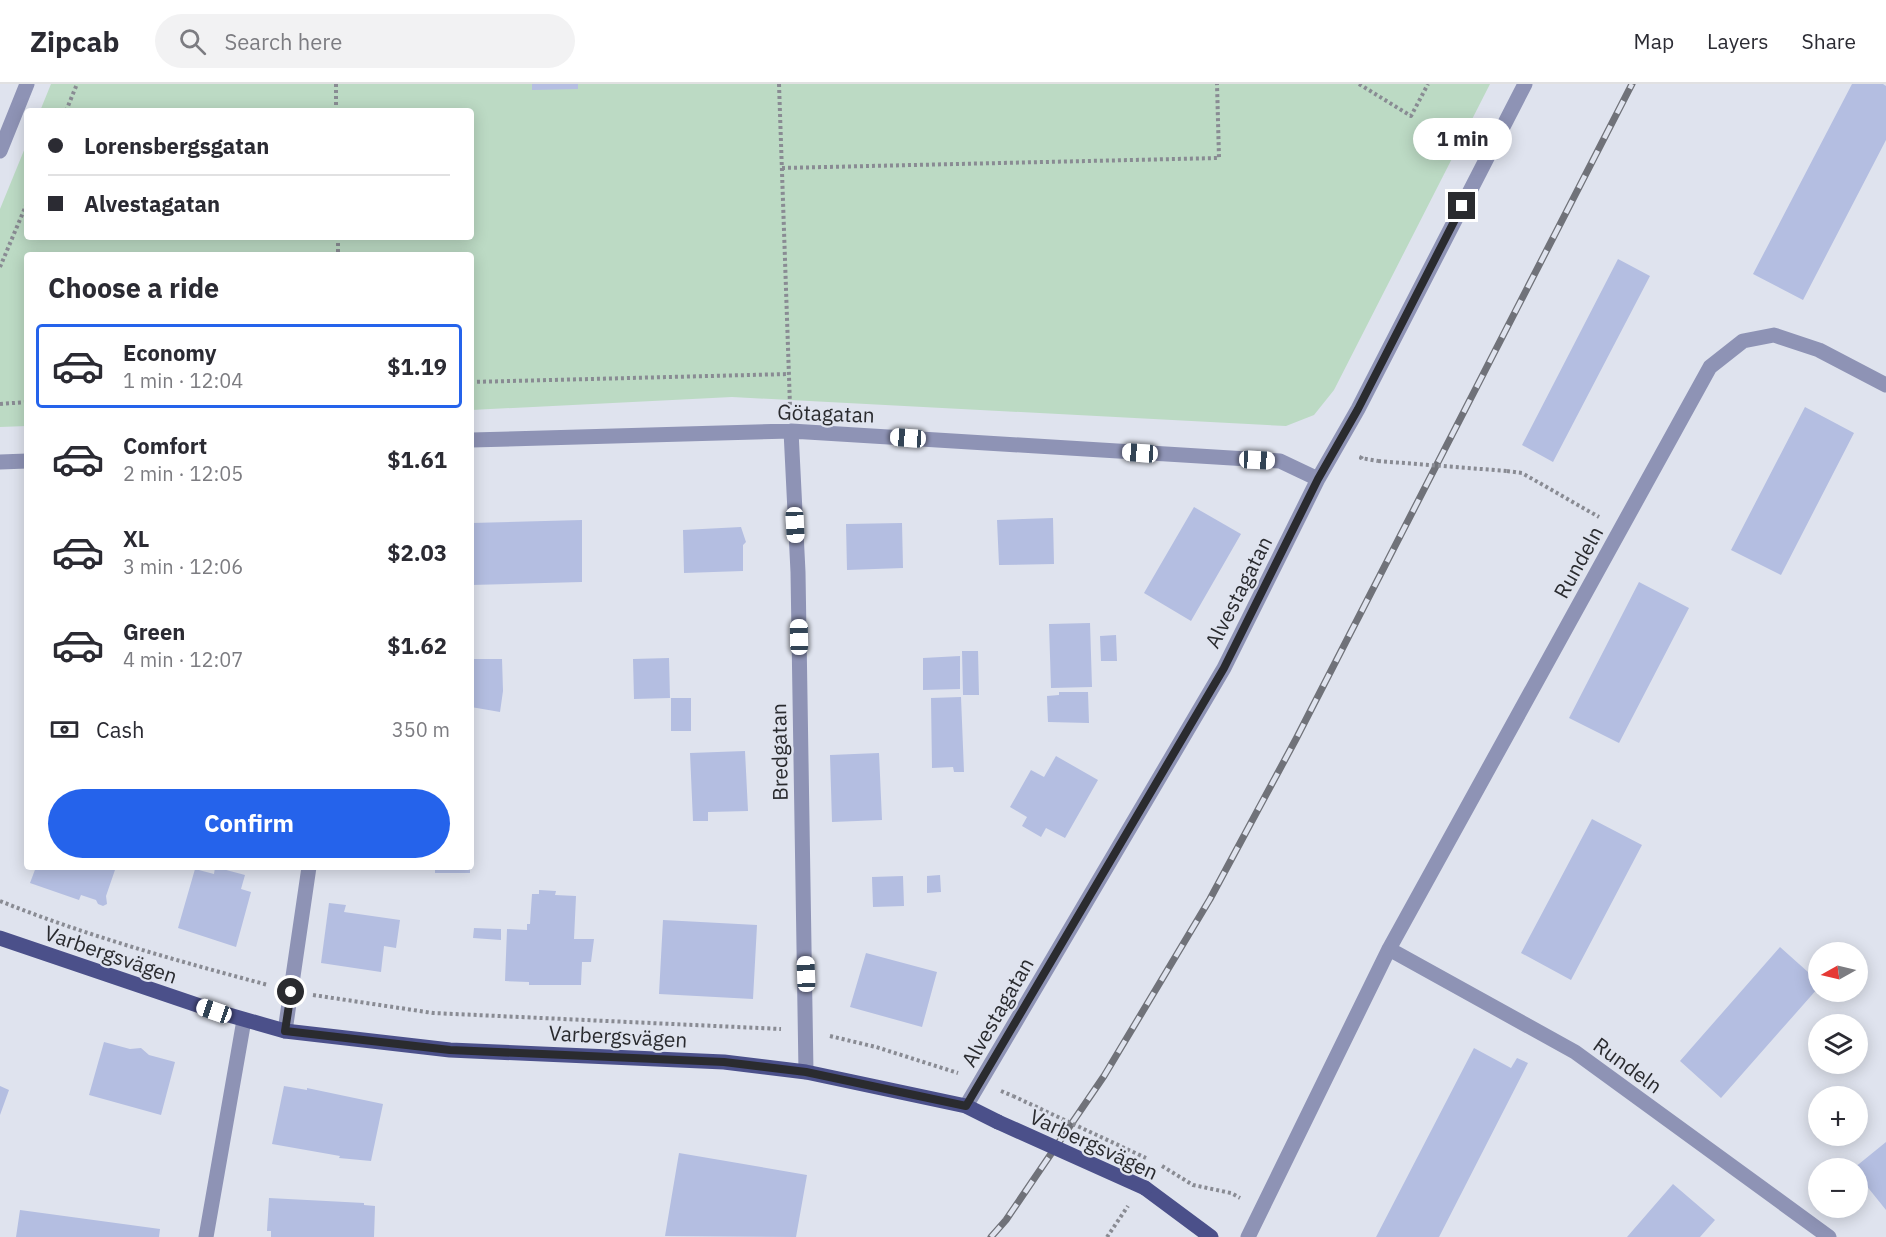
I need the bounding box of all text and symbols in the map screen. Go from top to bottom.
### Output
search box [155,14,575,68]
text: Zipcab [30,23,119,60]
icon: search [176,25,209,58]
text: Search here [224,27,342,56]
text: Map [1634,27,1674,55]
text: Layers [1707,27,1769,55]
text: Share [1802,27,1856,55]
callout: 1 min [1412,119,1512,161]
text: 1 min [1436,125,1489,152]
text: Lorensbergsgatan [84,131,269,160]
text: Alvestagatan [84,189,220,218]
route end [1448,192,1475,219]
text: Choose a ride [48,270,219,305]
text: Economy [123,338,217,367]
icon: car [51,339,105,393]
text: $1.19 [387,352,447,381]
text: 1 min · 12:04 [123,367,243,394]
street label: Götagatan [777,397,875,429]
car [889,428,927,448]
text: Comfort [123,431,207,460]
icon: car [51,432,105,486]
car [1121,443,1159,463]
text: $1.61 [387,445,447,474]
car [1239,450,1275,470]
text: 2 min · 12:05 [123,460,243,487]
car [785,507,805,543]
street label: Rundeln [1547,521,1609,603]
text: XL [123,524,149,553]
icon: car [51,525,105,579]
street label: Alvestagatan [1198,531,1278,653]
text: $2.03 [387,538,447,567]
text: 3 min · 12:06 [123,553,243,580]
text: Green [123,617,185,646]
icon: car [51,618,105,672]
car [790,619,808,655]
text: $1.62 [387,631,447,660]
text: 4 min · 12:07 [123,646,243,673]
street label: Bredgatan [764,703,794,801]
icon: cash [48,713,81,746]
text: Cash [96,715,145,744]
text: 350 m [392,716,450,743]
button: Confirm [48,789,450,858]
street label: Varbergsvägen [41,918,181,990]
north arrow [1808,942,1868,1002]
map controls [1808,942,1868,1218]
street label: Alvestagatan [954,952,1040,1072]
car [796,956,816,992]
route start [277,978,304,1005]
car [194,997,234,1025]
button: layers [1808,1014,1868,1074]
street label: Varbergsvägen [548,1018,688,1054]
street label: Rundeln [1588,1031,1668,1099]
button: + [1808,1086,1868,1146]
street label: Varbergsvägen [1025,1102,1163,1186]
button: − [1808,1158,1868,1218]

